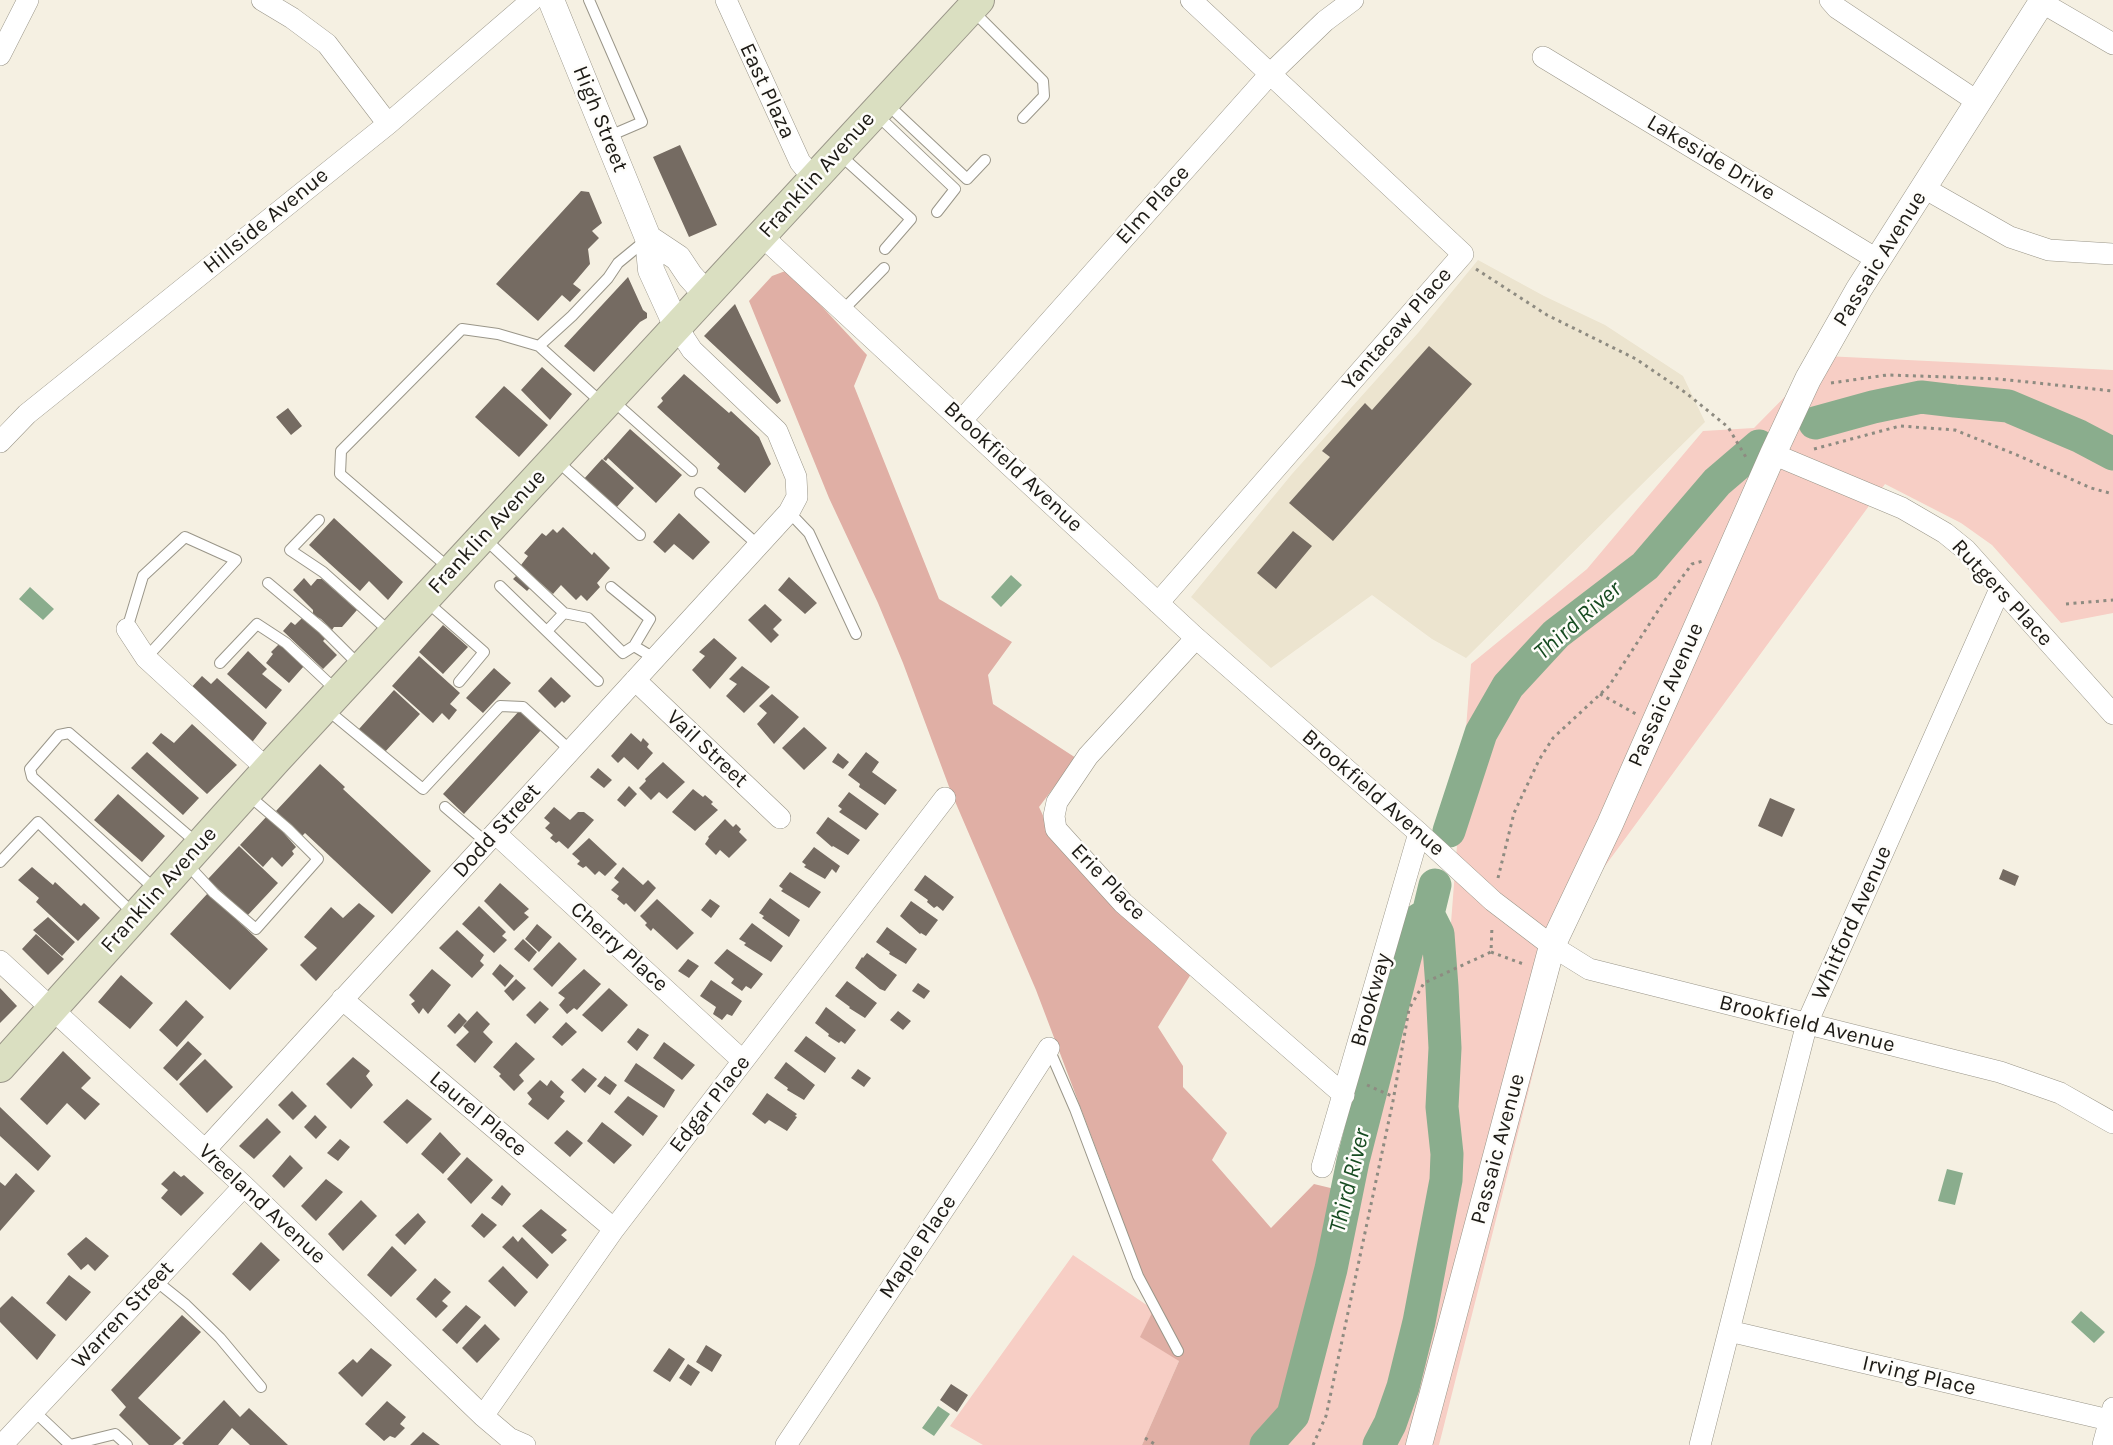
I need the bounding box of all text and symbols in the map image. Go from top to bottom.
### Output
street label: East Plaza [733,39,801,143]
street label: High Street [567,62,633,176]
street label: Franklin Avenue [753,106,881,244]
street label: Lakeside Drive [1642,109,1780,207]
street label: Elm Place [1111,160,1195,250]
street label: Hillside Avenue [198,162,334,280]
street label: Passaic Avenue [1828,186,1932,332]
street label: Yantacaw Place [1336,262,1458,396]
street label: Brookfield Avenue [938,396,1088,538]
street label: Franklin Avenue [422,464,552,600]
street label: Rutgers Place [1946,534,2058,652]
water label: Third River [1528,575,1628,667]
street label: Passaic Avenue [1622,619,1710,771]
street label: Vail Street [661,705,753,793]
street label: Brookfield Avenue [1296,724,1450,862]
street label: Dodd Street [448,778,546,884]
street label: Franklin Avenue [95,821,223,959]
street label: Erie Place [1065,838,1151,926]
street label: Whitford Avenue [1806,842,1898,1004]
street label: Cherry Place [565,896,673,998]
street label: Brookway [1345,950,1397,1050]
street label: Brookfield Avenue [1716,989,1898,1059]
street label: Edgar Place [664,1050,756,1158]
street label: Laurel Place [424,1065,532,1163]
street label: Passaic Avenue [1465,1071,1531,1227]
water label: Third River [1323,1126,1377,1236]
street label: Vreeland Avenue [193,1138,331,1270]
street label: Maple Place [874,1190,962,1304]
street label: Warren Street [67,1256,179,1374]
street label: Irving Place [1860,1350,1978,1402]

